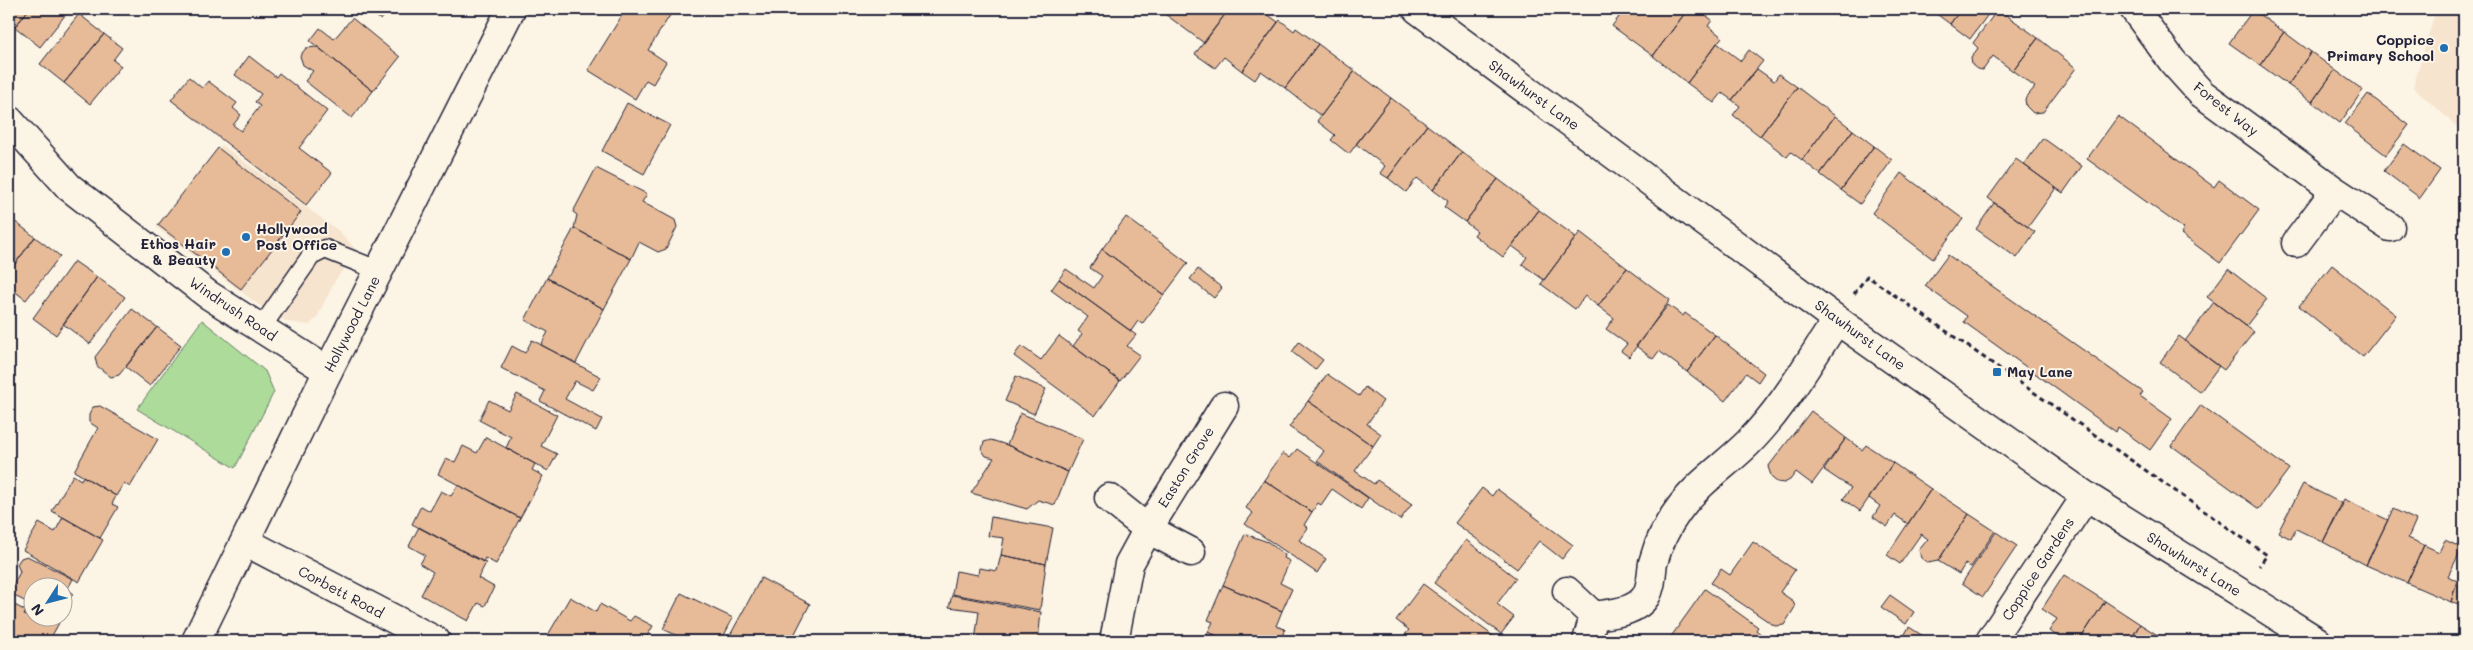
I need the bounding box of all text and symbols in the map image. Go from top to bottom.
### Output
place label: Coppice Primary School [2327,30,2434,65]
marker: Coppice Primary School [2438,42,2450,54]
street label: Shawhurst Lane [1485,55,1584,134]
street label: Forest Way [2190,77,2263,140]
place label: Hollywood Post Office [256,219,337,254]
marker: Hollywood Post Office [240,231,252,243]
place label: Ethos Hair & Beauty [140,234,216,269]
marker: Ethos Hair & Beauty [220,246,232,258]
street label: Windrush Road [186,272,281,345]
street label: Hollywood Lane [319,272,384,375]
street label: Shawhurst Lane [1811,295,1910,374]
place label: May Lane [2007,362,2073,381]
marker: May Lane [1991,366,2003,378]
street label: Easton Grove [1153,423,1218,511]
street label: Coppice Gardens [1997,513,2078,624]
street label: Shawhurst Lane [2143,527,2245,600]
street label: Corbett Road [295,561,388,622]
north arrow [22,578,72,628]
text: N [26,600,48,620]

